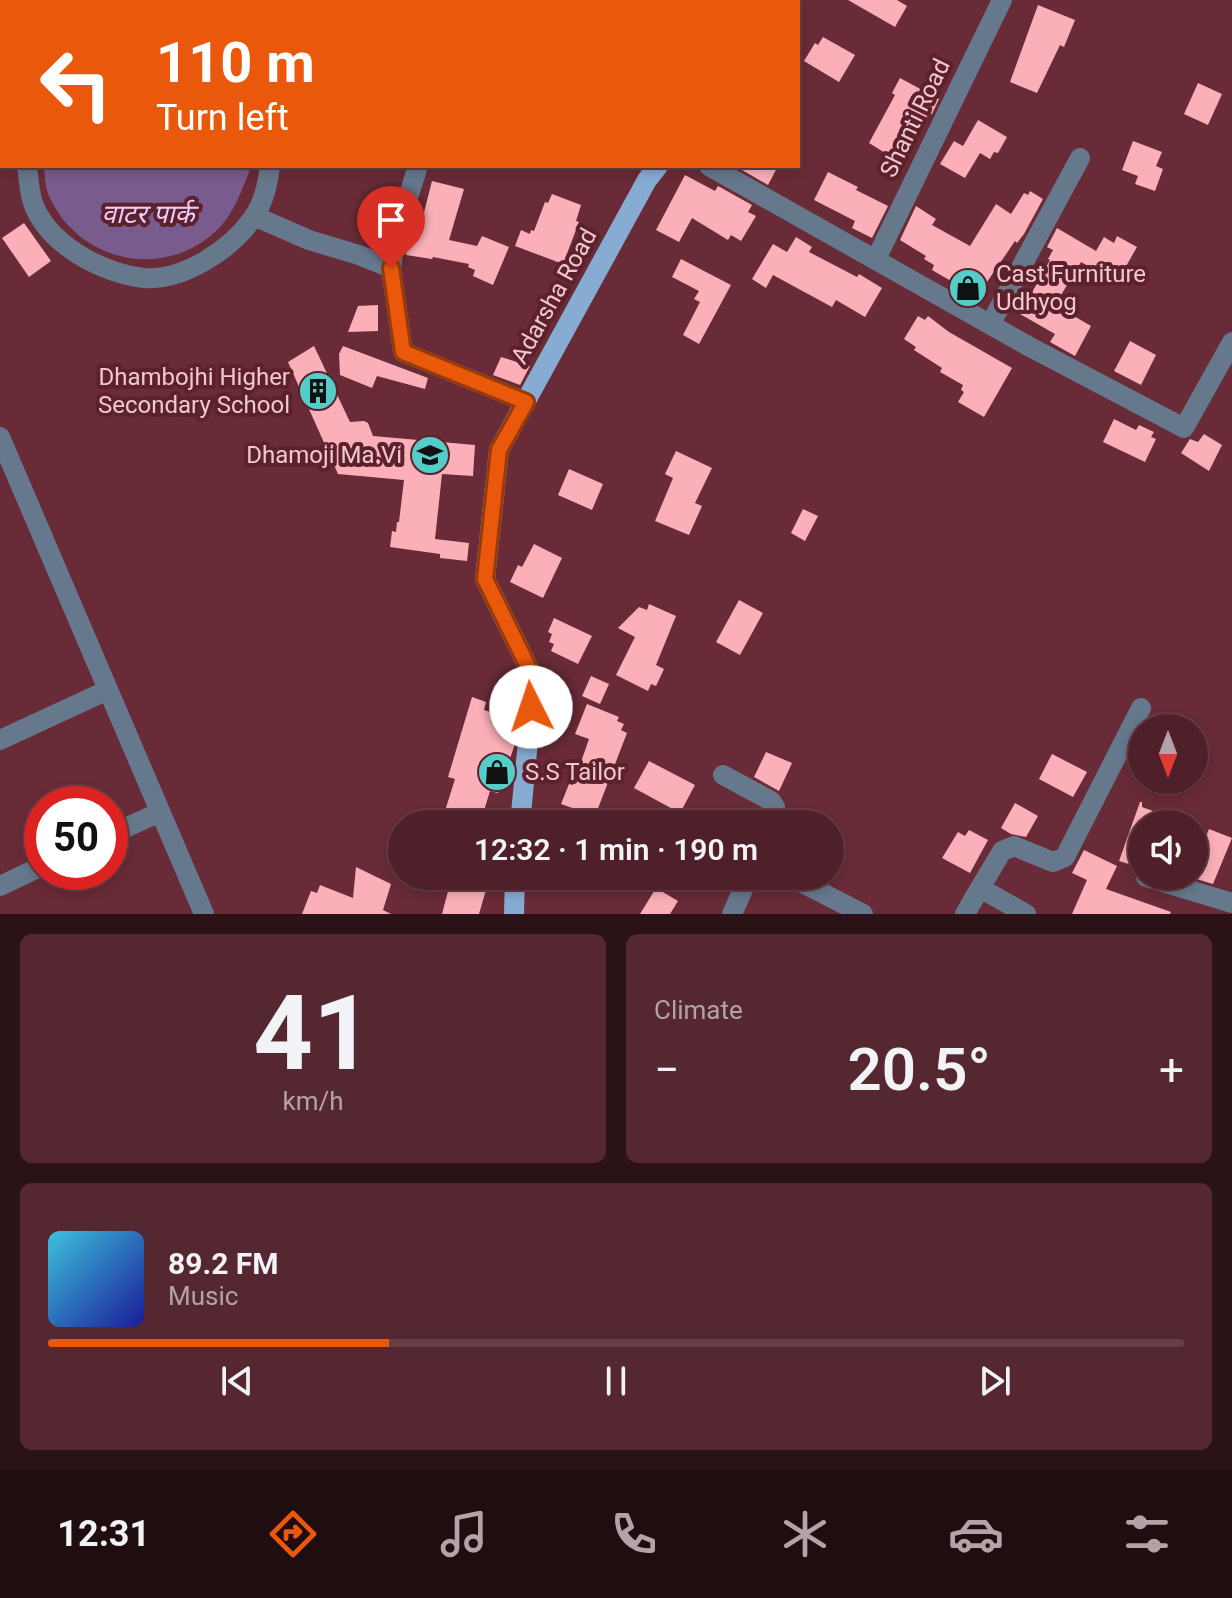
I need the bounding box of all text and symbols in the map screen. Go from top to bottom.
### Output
text: 110 m [156,30,315,96]
icon: left [24,32,128,136]
street label: Shanti Road [874,54,956,182]
text: Turn left [156,97,289,139]
pin [357,186,425,268]
icon: arrive [369,198,413,242]
water label: वाटर पार्क [102,199,199,229]
street label: Adarsha Road [505,224,603,368]
place label: Cast Furniture Udhyog [996,260,1146,316]
shop icon: Cast Furniture Udhyog [947,267,989,309]
place label: Dhambojhi Higher Secondary School [98,363,290,419]
building icon: Dhambojhi Higher Secondary School [297,370,339,412]
school or university icon: Dhamoji Ma.Vi [409,434,451,476]
place label: Dhamoji Ma.Vi [246,441,402,469]
position arrow [489,665,573,749]
north arrow [1128,714,1208,794]
map controls [1128,714,1208,890]
shop icon: S.S Tailor [476,751,518,793]
place label: S.S Tailor [525,758,625,786]
speed limit sign: 50 [24,786,128,890]
button: sound [1128,810,1208,890]
text: 12:32 · 1 min · 190 m [474,832,758,867]
text: 41 [253,973,373,1094]
text: Climate [654,995,743,1025]
text: 20.5° [848,1034,991,1105]
text: − [654,1044,679,1096]
text: + [1159,1044,1184,1096]
text: km/h [282,1086,344,1116]
text: 89.2 FM [168,1246,279,1281]
text: Music [168,1281,238,1311]
icon: previous [215,1359,259,1403]
icon: pause [594,1359,638,1403]
icon: next [973,1359,1017,1403]
icon: directions [265,1506,321,1562]
icon: music [436,1506,492,1562]
icon: phone [606,1506,662,1562]
icon: climate [777,1506,833,1562]
icon: car [948,1506,1004,1562]
icon: filters [1119,1506,1175,1562]
text: 12:31 [57,1513,150,1555]

